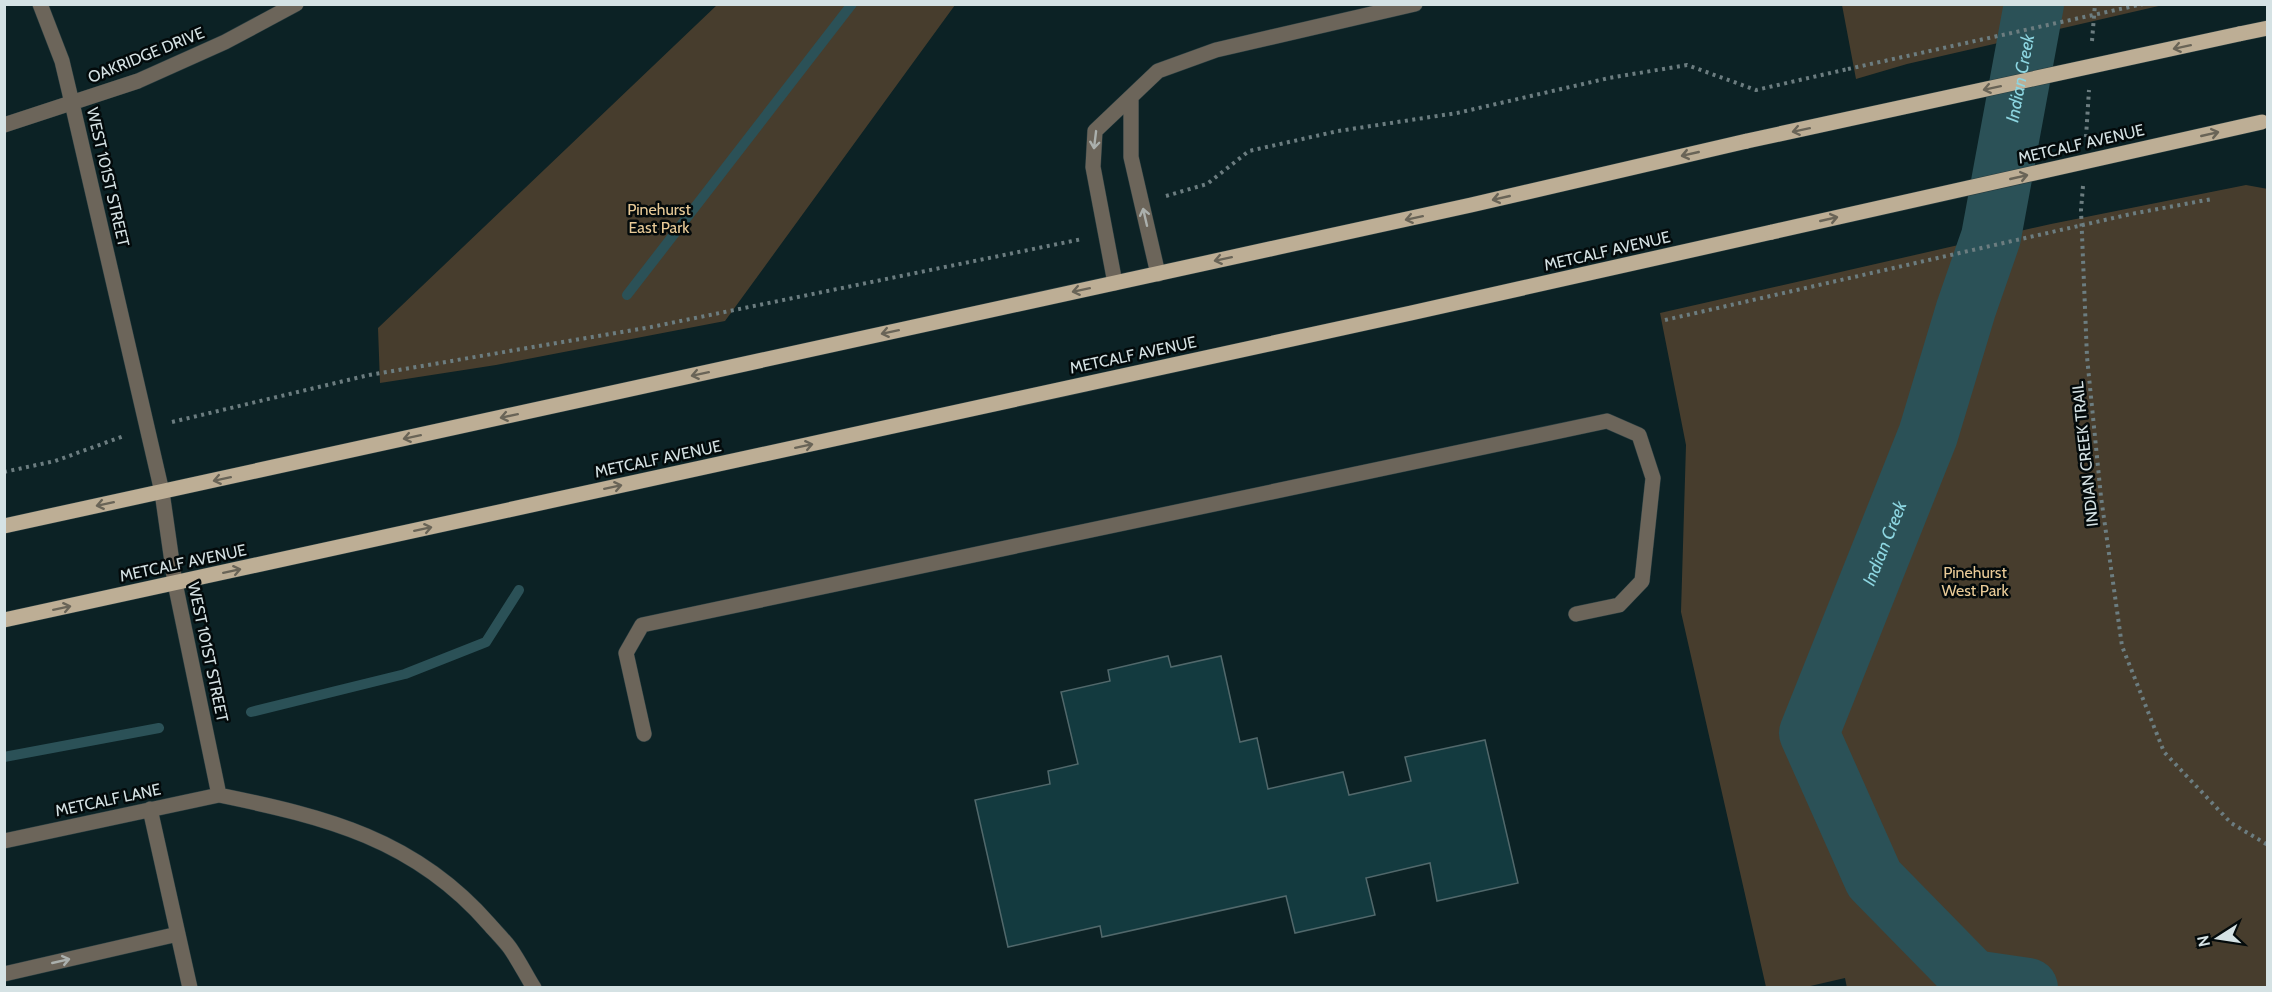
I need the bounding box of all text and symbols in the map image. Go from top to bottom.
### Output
street label: OAKRIDGE DRIVE [85,23,207,87]
water label: Indian Creek [2001,31,2039,124]
one-way arrow [2173,42,2192,53]
one-way arrow [1982,83,2002,94]
street label: WEST 101ST STREET [83,106,133,249]
street label: METCALF AVENUE [2016,120,2146,168]
one-way arrow [1792,124,1811,136]
one-way arrow [2199,128,2219,139]
one-way arrow [1089,130,1100,149]
one-way arrow [1681,149,1700,161]
one-way arrow [2010,170,2029,182]
one-way arrow [1491,193,1510,205]
park label: Pinehurst East Park [627,200,691,237]
one-way arrow [1139,207,1151,226]
one-way arrow [1405,213,1424,224]
one-way arrow [1819,213,1838,224]
street label: METCALF AVENUE [1542,227,1672,275]
one-way arrow [1214,254,1233,266]
one-way arrow [1071,285,1090,297]
one-way arrow [881,327,900,338]
street label: METCALF AVENUE [1068,332,1198,378]
one-way arrow [690,369,710,380]
street label: INDIAN CREEK TRAIL [2068,381,2102,527]
one-way arrow [500,411,519,422]
one-way arrow [403,432,422,443]
street label: METCALF AVENUE [593,436,723,482]
one-way arrow [793,440,813,451]
one-way arrow [212,473,231,485]
one-way arrow [603,481,622,493]
water label: Indian Creek [1858,497,1912,589]
one-way arrow [96,499,115,511]
one-way arrow [412,523,432,534]
street label: METCALF AVENUE [118,540,248,586]
park label: Pinehurst West Park [1941,563,2009,600]
one-way arrow [222,564,241,576]
street label: WEST 101ST STREET [184,580,232,724]
one-way arrow [52,601,71,613]
street label: METCALF LANE [53,779,163,820]
north arrow [2188,908,2248,968]
text: N [2193,934,2214,949]
one-way arrow [52,954,71,966]

